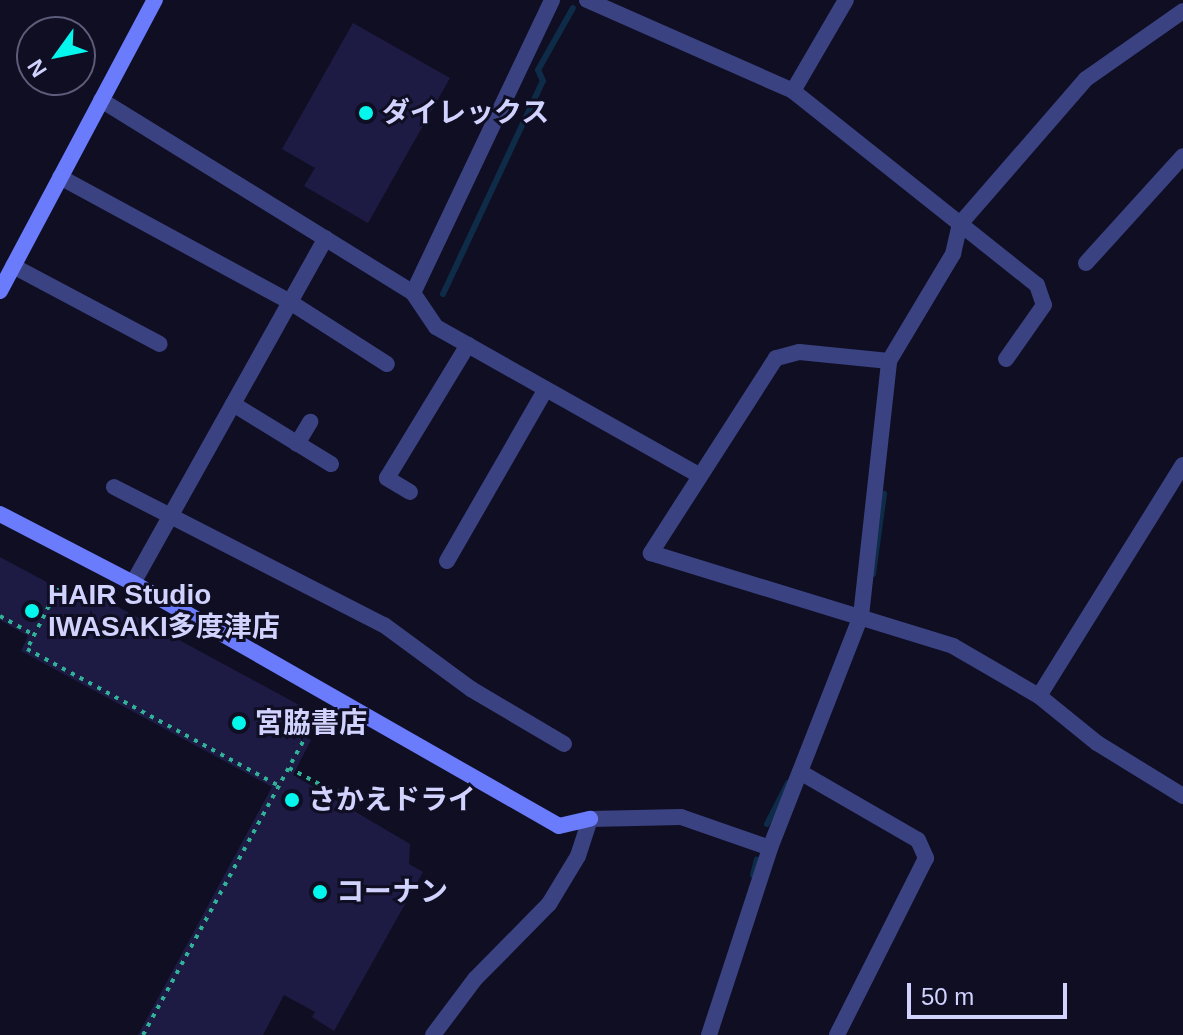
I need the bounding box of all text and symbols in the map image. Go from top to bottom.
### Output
north arrow [16,16,96,96]
text: N [22,55,52,82]
place label: ダイレックス [382,96,550,130]
marker: ダイレックス [357,104,375,122]
place label: HAIR Studio IWASAKI多度津店 [48,578,280,644]
marker: HAIR Studio IWASAKI多度津店 [23,602,41,620]
place label: 宮脇書店 [255,706,367,740]
marker: 宮脇書店 [230,714,248,732]
place label: さかえドライ [308,783,476,817]
marker: さかえドライ [283,791,301,809]
place label: コーナン [336,875,448,909]
marker: コーナン [311,883,329,901]
scale bar [911,967,1071,1017]
text: 50 m [921,983,974,1010]

